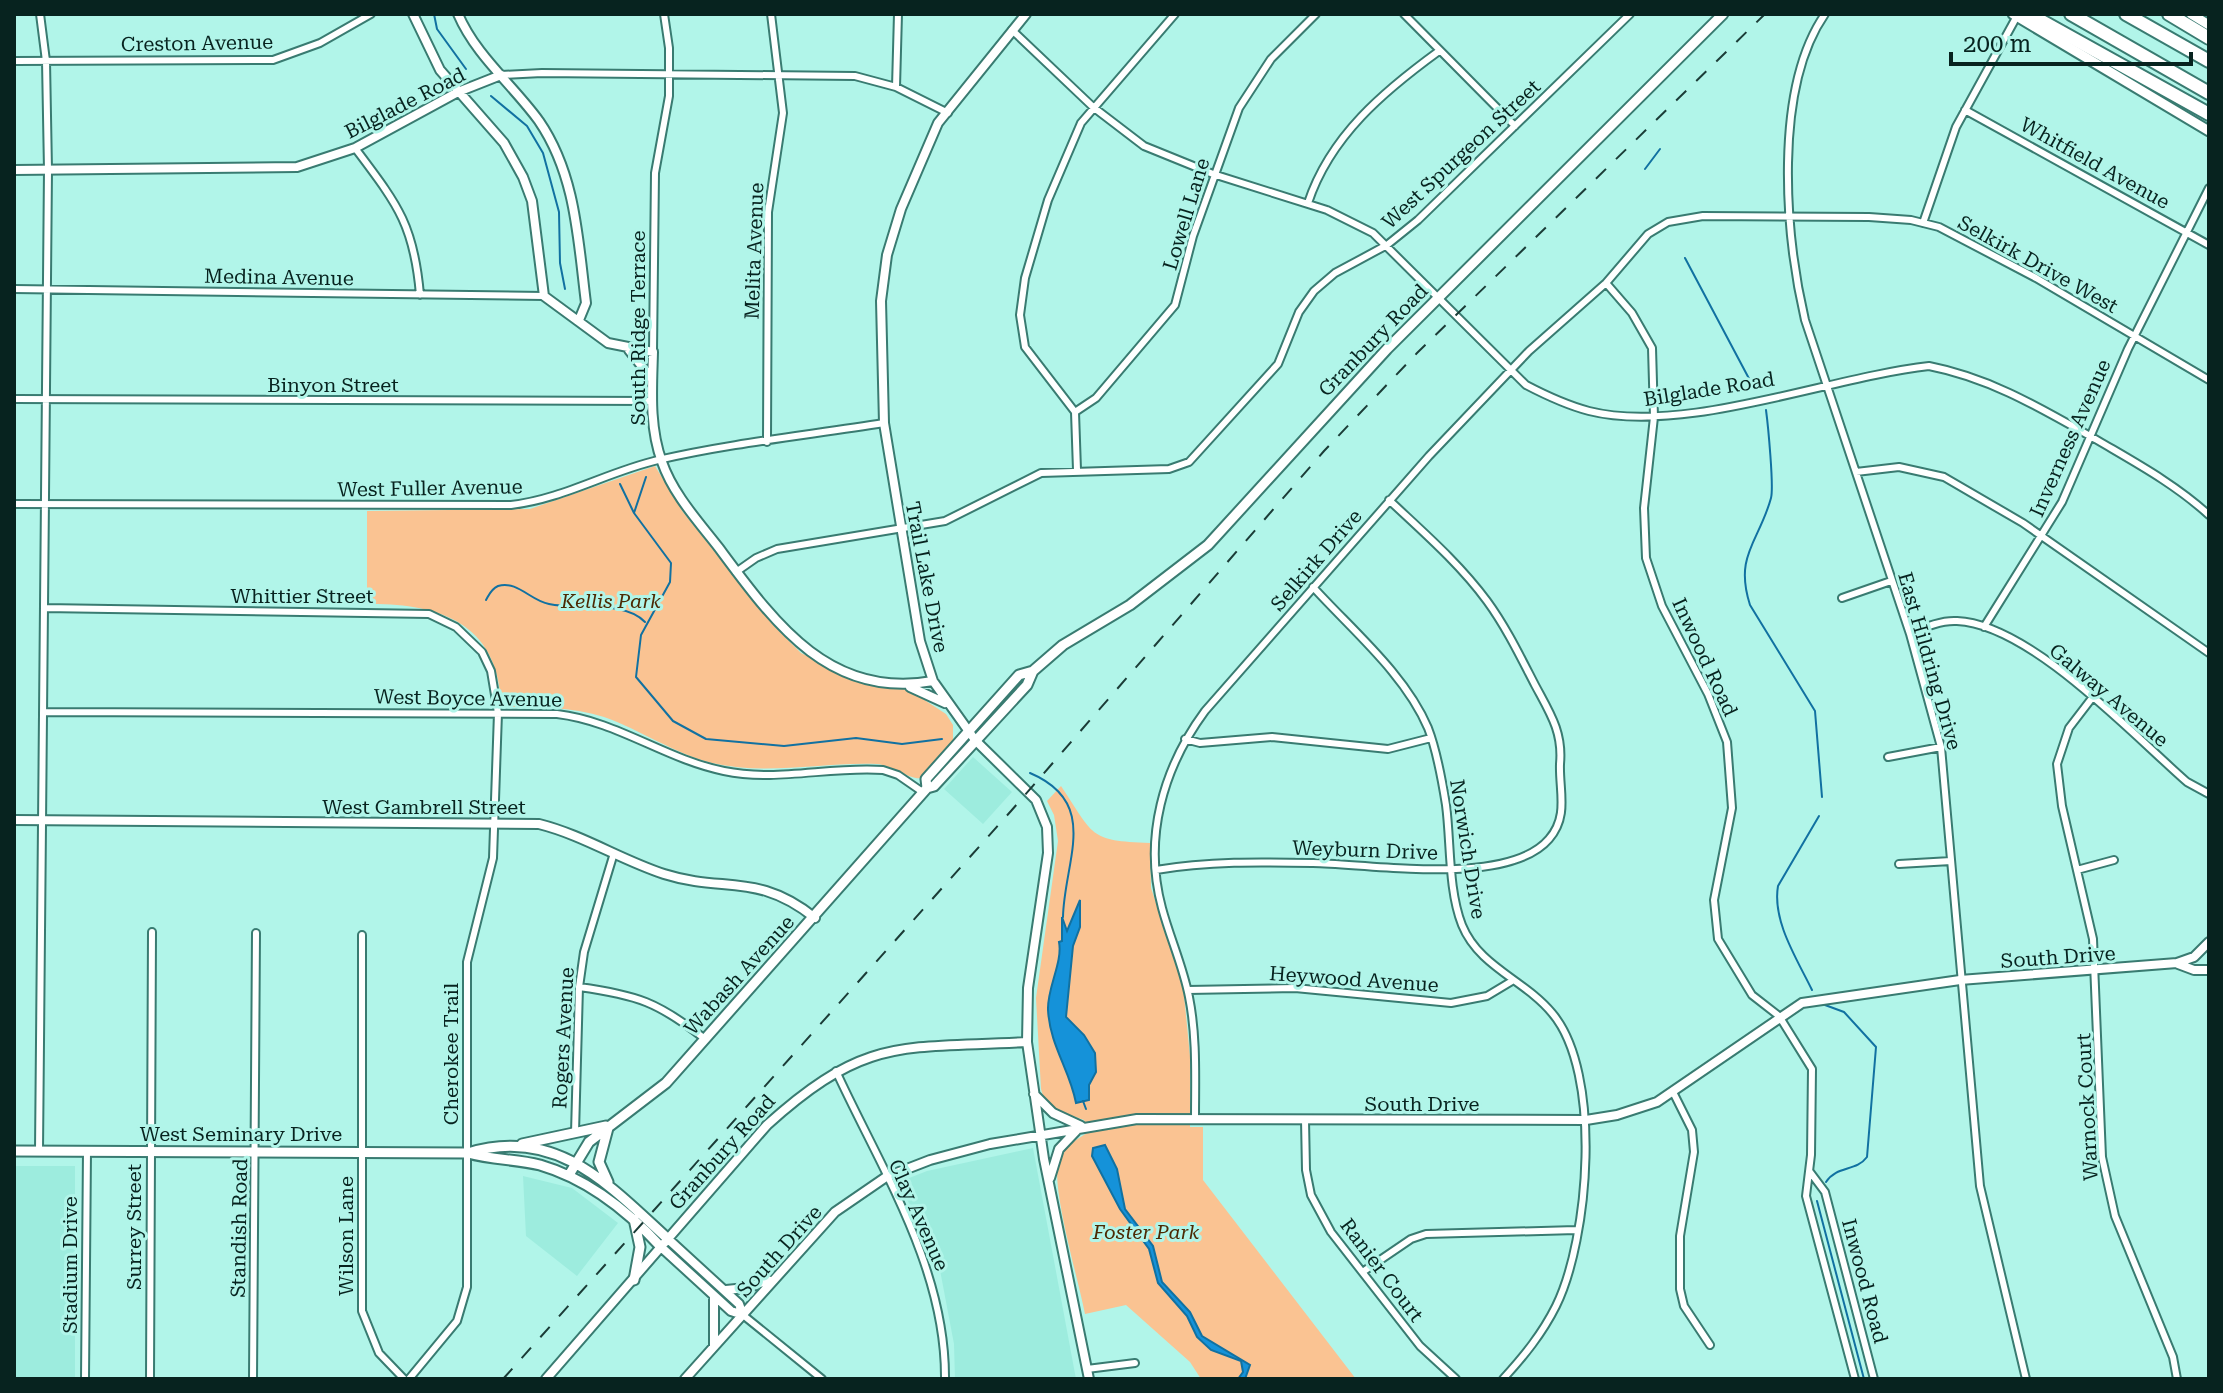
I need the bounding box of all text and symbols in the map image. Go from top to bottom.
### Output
scale bar [1951,16,2191,66]
street label: Creston Avenue [121,30,273,56]
text: 200 m [1963,30,2031,58]
street label: Bilglade Road [341,62,469,144]
street label: West Spurgeon Street [1377,74,1546,234]
street label: Whitfield Avenue [2016,112,2174,214]
street label: Lowell Lane [1158,155,1214,273]
street label: Melita Avenue [740,182,768,320]
street label: Selkirk Drive West [1954,210,2123,318]
street label: South Ridge Terrace [626,230,650,426]
street label: Medina Avenue [204,264,354,290]
street label: Granbury Road [1313,279,1433,401]
street label: Inverness Avenue [2024,355,2116,521]
street label: Bilglade Road [1642,367,1776,411]
street label: Binyon Street [267,373,399,397]
street label: West Fuller Avenue [337,474,523,502]
street label: Trail Lake Drive [901,499,953,655]
street label: Selkirk Drive [1265,504,1367,616]
street label: East Hildring Drive [1893,569,1967,753]
street label: Whittier Street [231,584,374,608]
park label: Kellis Park [560,589,661,613]
street label: Inwood Road [1667,594,1743,720]
street label: Galway Avenue [2045,638,2173,752]
street label: West Boyce Avenue [374,684,562,712]
street label: Norwich Drive [1445,777,1491,921]
street label: West Gambrell Street [322,795,526,819]
street label: Weyburn Drive [1292,835,1438,865]
street label: Wabash Avenue [679,910,799,1040]
street label: South Drive [2000,941,2116,973]
street label: Heywood Avenue [1268,961,1440,997]
street label: Rogers Avenue [547,966,579,1110]
street label: Cherokee Trail [439,983,463,1125]
street label: Warnock Court [2071,1032,2103,1181]
street label: Granbury Road [664,1089,780,1215]
street label: South Drive [1364,1092,1480,1116]
street label: West Seminary Drive [140,1122,342,1146]
street label: Clay Avenue [884,1156,954,1274]
street label: Standish Road [226,1158,252,1298]
street label: Surrey Street [122,1163,146,1290]
street label: Wilson Lane [334,1176,358,1296]
street label: Stadium Drive [58,1196,82,1334]
street label: South Drive [732,1200,826,1302]
street label: Ranier Court [1335,1214,1429,1327]
street label: Inwood Road [1837,1216,1893,1346]
park label: Foster Park [1092,1220,1199,1244]

